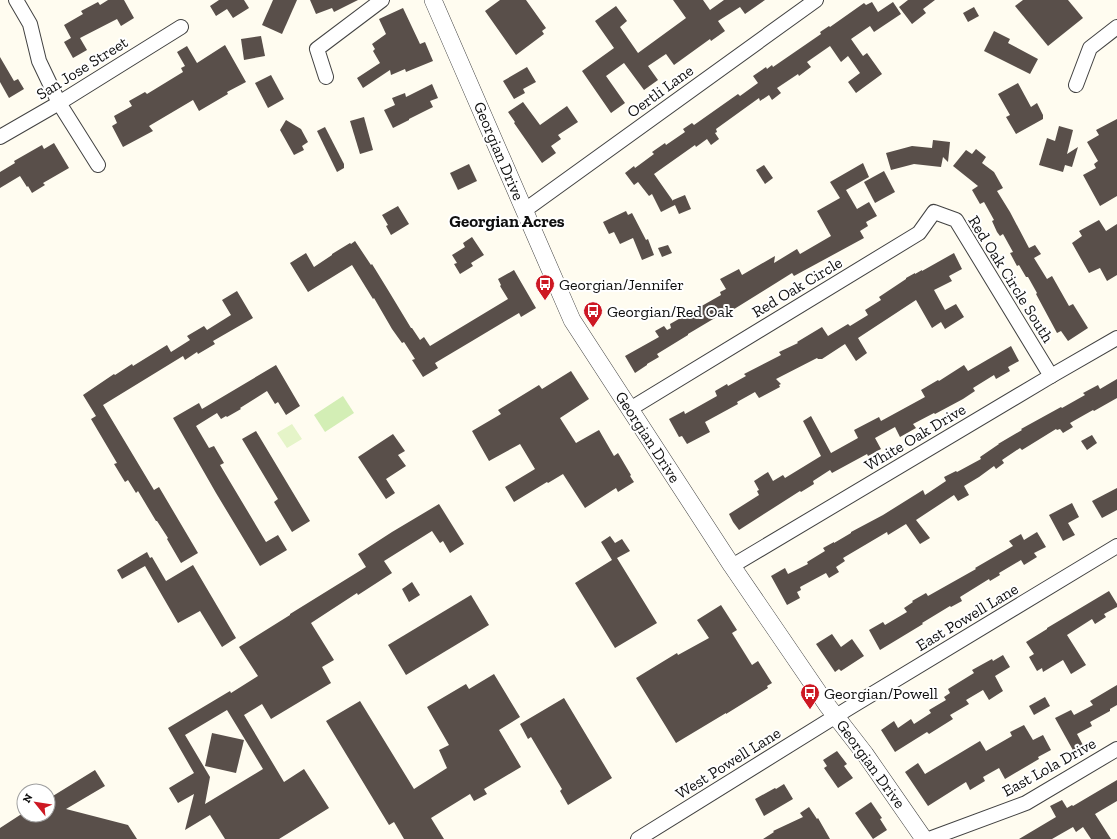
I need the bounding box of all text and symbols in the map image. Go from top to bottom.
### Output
street label: San Jose Street [33,32,131,104]
street label: Oertli Lane [623,61,697,121]
street label: Georgian Drive [470,99,528,203]
district label: Georgian Acres [449,211,565,231]
street label: Red Oak Circle South [964,212,1058,346]
street label: Red Oak Circle [749,253,845,321]
bus stop icon: Georgian/Jennifer [534,273,556,301]
place label: Georgian/Jennifer [559,275,684,294]
bus stop icon: Georgian/Red Oak [582,300,604,328]
place label: Georgian/Red Oak [607,302,734,321]
street label: Georgian Drive [611,388,685,486]
street label: White Oak Drive [861,399,969,475]
street label: East Powell Lane [913,579,1021,655]
bus stop icon: Georgian/Powell [799,682,821,710]
place label: Georgian/Powell [824,684,938,703]
street label: Georgian Drive [832,716,910,812]
street label: West Powell Lane [672,723,784,803]
street label: East Lola Drive [999,733,1099,801]
north arrow [16,783,56,823]
text: N [20,791,36,805]

